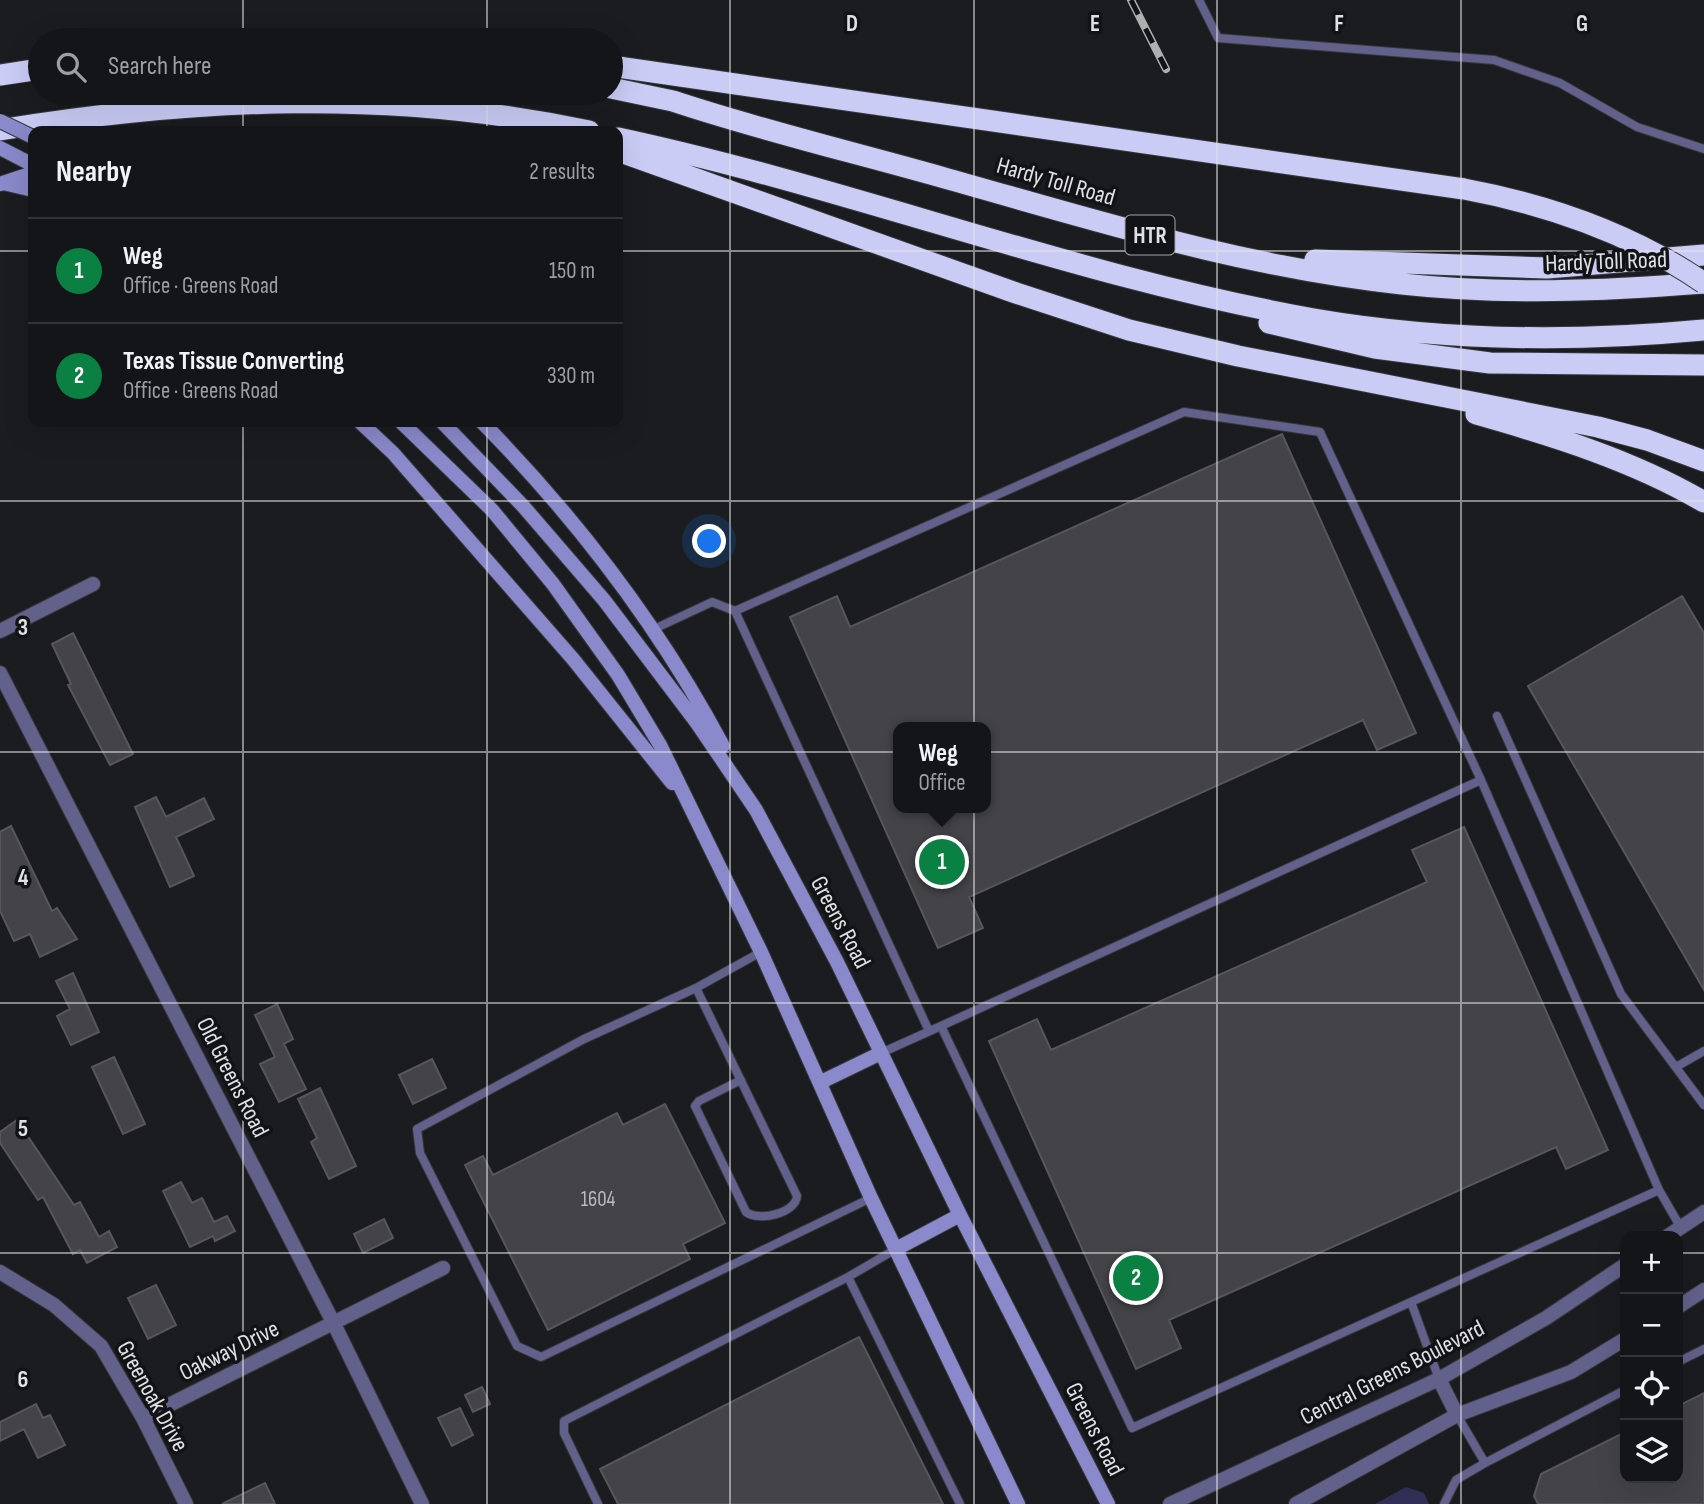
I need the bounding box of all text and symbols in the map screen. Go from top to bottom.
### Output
text: D [846,10,858,38]
text: E [1090,10,1100,38]
text: F [1334,10,1344,38]
text: G [1576,10,1588,38]
search box [28,28,623,105]
icon: search [52,48,90,86]
text: Search here [108,51,211,82]
street label: Hardy Toll Road [993,151,1118,212]
text: Nearby [56,154,132,190]
text: 2 results [529,158,595,186]
road number: HTR [1126,216,1174,254]
text: Weg [123,241,163,272]
street label: Hardy Toll Road [1545,245,1667,278]
text: 1 [74,257,84,285]
text: 150 m [549,257,595,285]
text: Office · Greens Road [123,272,278,300]
text: Texas Tissue Converting [123,346,344,377]
text: 2 [74,362,84,390]
text: 330 m [547,362,595,390]
text: Office · Greens Road [123,377,278,405]
your location [692,524,726,558]
text: 3 [18,614,28,642]
popup [893,722,991,813]
text: Weg [918,738,958,769]
text: Office [918,769,966,797]
pin: 1 [919,836,965,888]
text: 4 [18,864,29,892]
street label: Greens Road [804,871,877,973]
street label: Old Greens Road [190,1012,275,1142]
text: 5 [18,1115,28,1143]
house number: 1604 [581,1187,616,1212]
map controls [1620,1231,1683,1483]
button: + [1620,1231,1683,1294]
pin: 2 [1113,1252,1159,1304]
button: − [1620,1294,1683,1357]
street label: Oakway Drive [175,1314,284,1387]
street label: Central Greens Boulevard [1295,1314,1489,1431]
street label: Greenoak Drive [110,1336,195,1457]
button: locate [1620,1357,1683,1420]
text: 6 [18,1366,28,1394]
street label: Greens Road [1059,1378,1130,1481]
button: layers [1620,1420,1683,1483]

